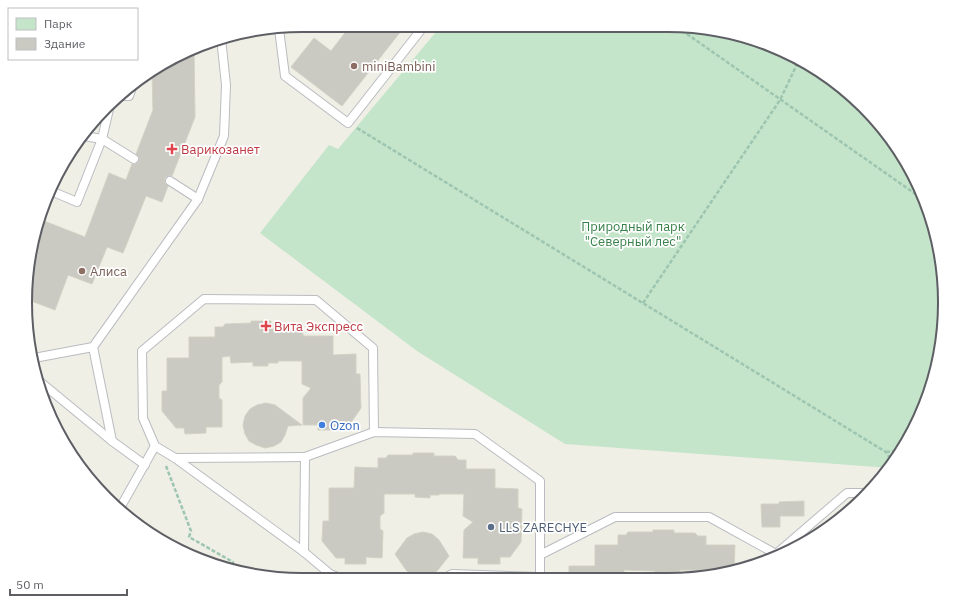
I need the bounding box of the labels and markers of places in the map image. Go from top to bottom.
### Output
place label: miniBambini [362,58,435,75]
marker: miniBambini [349,61,359,71]
place label: Варикозанет [181,141,260,158]
marker: Варикозанет [166,143,178,155]
place label: Алиса [90,263,127,280]
marker: Алиса [77,266,87,276]
place label: Вита Экспресс [274,318,363,335]
marker: Вита Экспресс [261,321,271,331]
place label: Ozon [330,417,360,434]
marker: Ozon [317,420,327,430]
place label: LLS ZARECHYE [499,519,587,536]
marker: LLS ZARECHYE [486,522,496,532]

